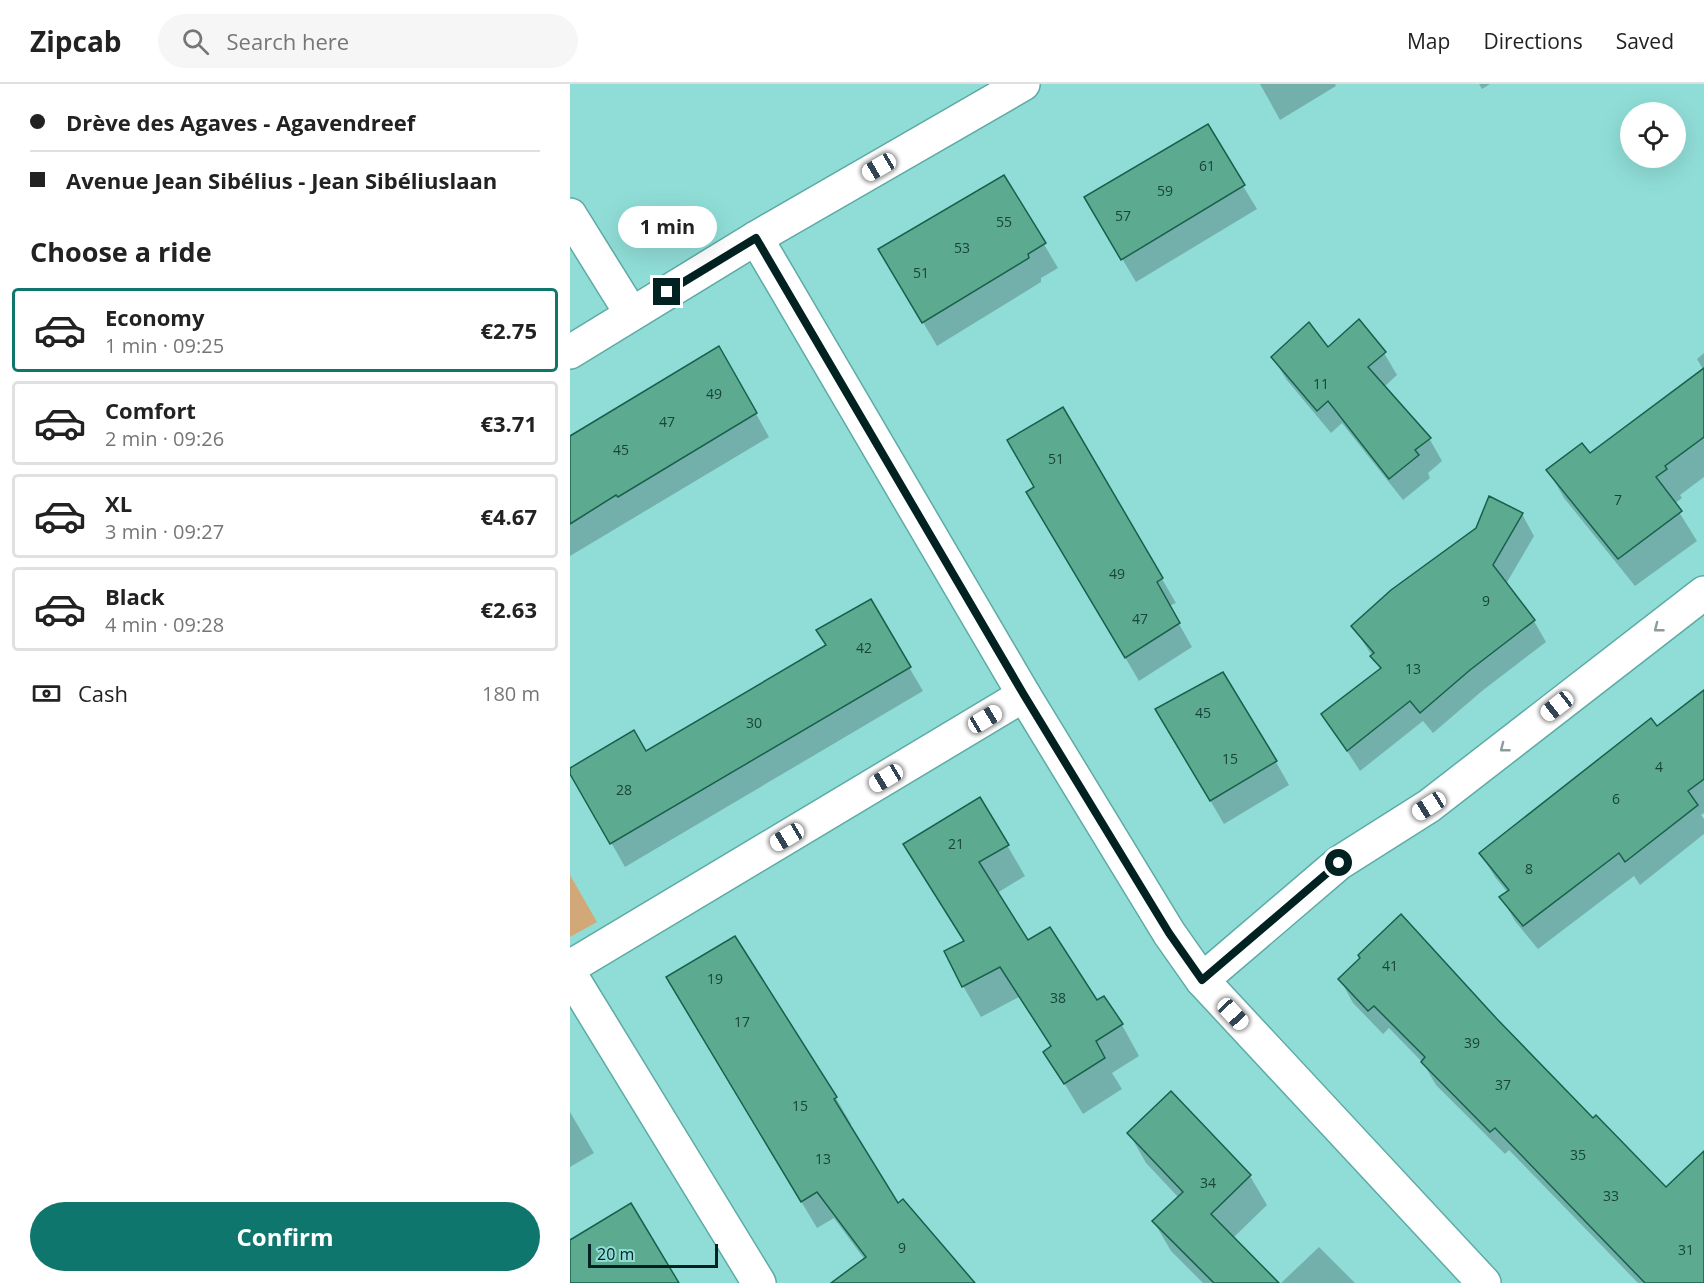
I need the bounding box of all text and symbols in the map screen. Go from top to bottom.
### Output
search box [158,14,578,68]
text: Zipcab [30,22,122,60]
icon: search [179,25,212,58]
text: Search here [227,26,349,56]
text: Map [1407,27,1450,55]
text: Directions [1483,27,1583,55]
text: Saved [1616,27,1674,55]
map controls [1620,102,1686,168]
button: locate [1620,102,1686,168]
text: Drève des Agaves - Agavendreef [66,107,415,137]
car [859,150,899,184]
house number: 61 [1199,156,1215,175]
text: Avenue Jean Sibélius - Jean Sibéliuslaan [66,165,497,195]
house number: 59 [1157,181,1173,200]
callout: 1 min [618,205,716,247]
house number: 57 [1115,206,1131,225]
house number: 55 [996,212,1012,231]
text: 1 min [640,213,695,240]
text: Choose a ride [30,233,212,270]
house number: 53 [954,238,970,257]
house number: 51 [913,263,929,282]
route end [653,278,680,305]
text: Economy [105,302,204,332]
icon: car [33,303,87,357]
text: €2.75 [480,315,537,345]
text: 1 min · 09:25 [105,332,224,359]
house number: 11 [1313,374,1329,393]
house number: 49 [706,384,722,403]
text: Comfort [105,395,196,425]
icon: car [33,396,87,450]
text: €3.71 [480,408,537,438]
house number: 47 [659,412,675,431]
text: 2 min · 09:26 [105,425,224,452]
house number: 45 [613,440,629,459]
house number: 51 [1048,449,1064,468]
text: XL [105,488,132,518]
icon: car [33,489,87,543]
house number: 7 [1614,490,1622,509]
text: €4.67 [480,501,537,531]
text: 3 min · 09:27 [105,518,224,545]
house number: 49 [1109,564,1125,583]
text: Black [105,581,165,611]
icon: car [33,582,87,636]
house number: 9 [1482,591,1490,610]
text: €2.63 [480,594,537,624]
house number: 47 [1132,609,1148,628]
text: 4 min · 09:28 [105,611,224,638]
one-way arrow [1654,621,1665,632]
house number: 42 [856,638,872,657]
house number: 13 [1405,659,1421,678]
icon: cash [30,677,63,710]
text: Cash [78,678,128,708]
text: 180 m [482,680,540,707]
car [1537,688,1577,724]
car [965,702,1005,736]
house number: 45 [1195,703,1211,722]
house number: 30 [746,713,762,732]
one-way arrow [1500,741,1511,752]
house number: 15 [1222,749,1238,768]
house number: 4 [1655,757,1663,776]
car [866,761,906,795]
house number: 28 [616,780,632,799]
car [1409,789,1449,823]
house number: 6 [1612,789,1620,808]
car [767,820,807,854]
house number: 21 [948,834,964,853]
route start [1325,849,1352,876]
house number: 8 [1525,859,1533,878]
house number: 41 [1382,956,1398,975]
house number: 19 [707,969,723,988]
house number: 38 [1050,988,1066,1007]
car [1214,995,1252,1033]
house number: 17 [734,1012,750,1031]
house number: 39 [1464,1033,1480,1052]
house number: 37 [1495,1075,1511,1094]
house number: 15 [792,1096,808,1115]
house number: 35 [1570,1145,1586,1164]
house number: 13 [815,1149,831,1168]
house number: 34 [1200,1173,1216,1192]
house number: 33 [1603,1186,1619,1205]
button: Confirm [30,1202,540,1271]
house number: 9 [898,1238,906,1257]
house number: 31 [1678,1240,1694,1259]
scale bar [588,1241,718,1268]
text: 20 m [597,1243,634,1265]

